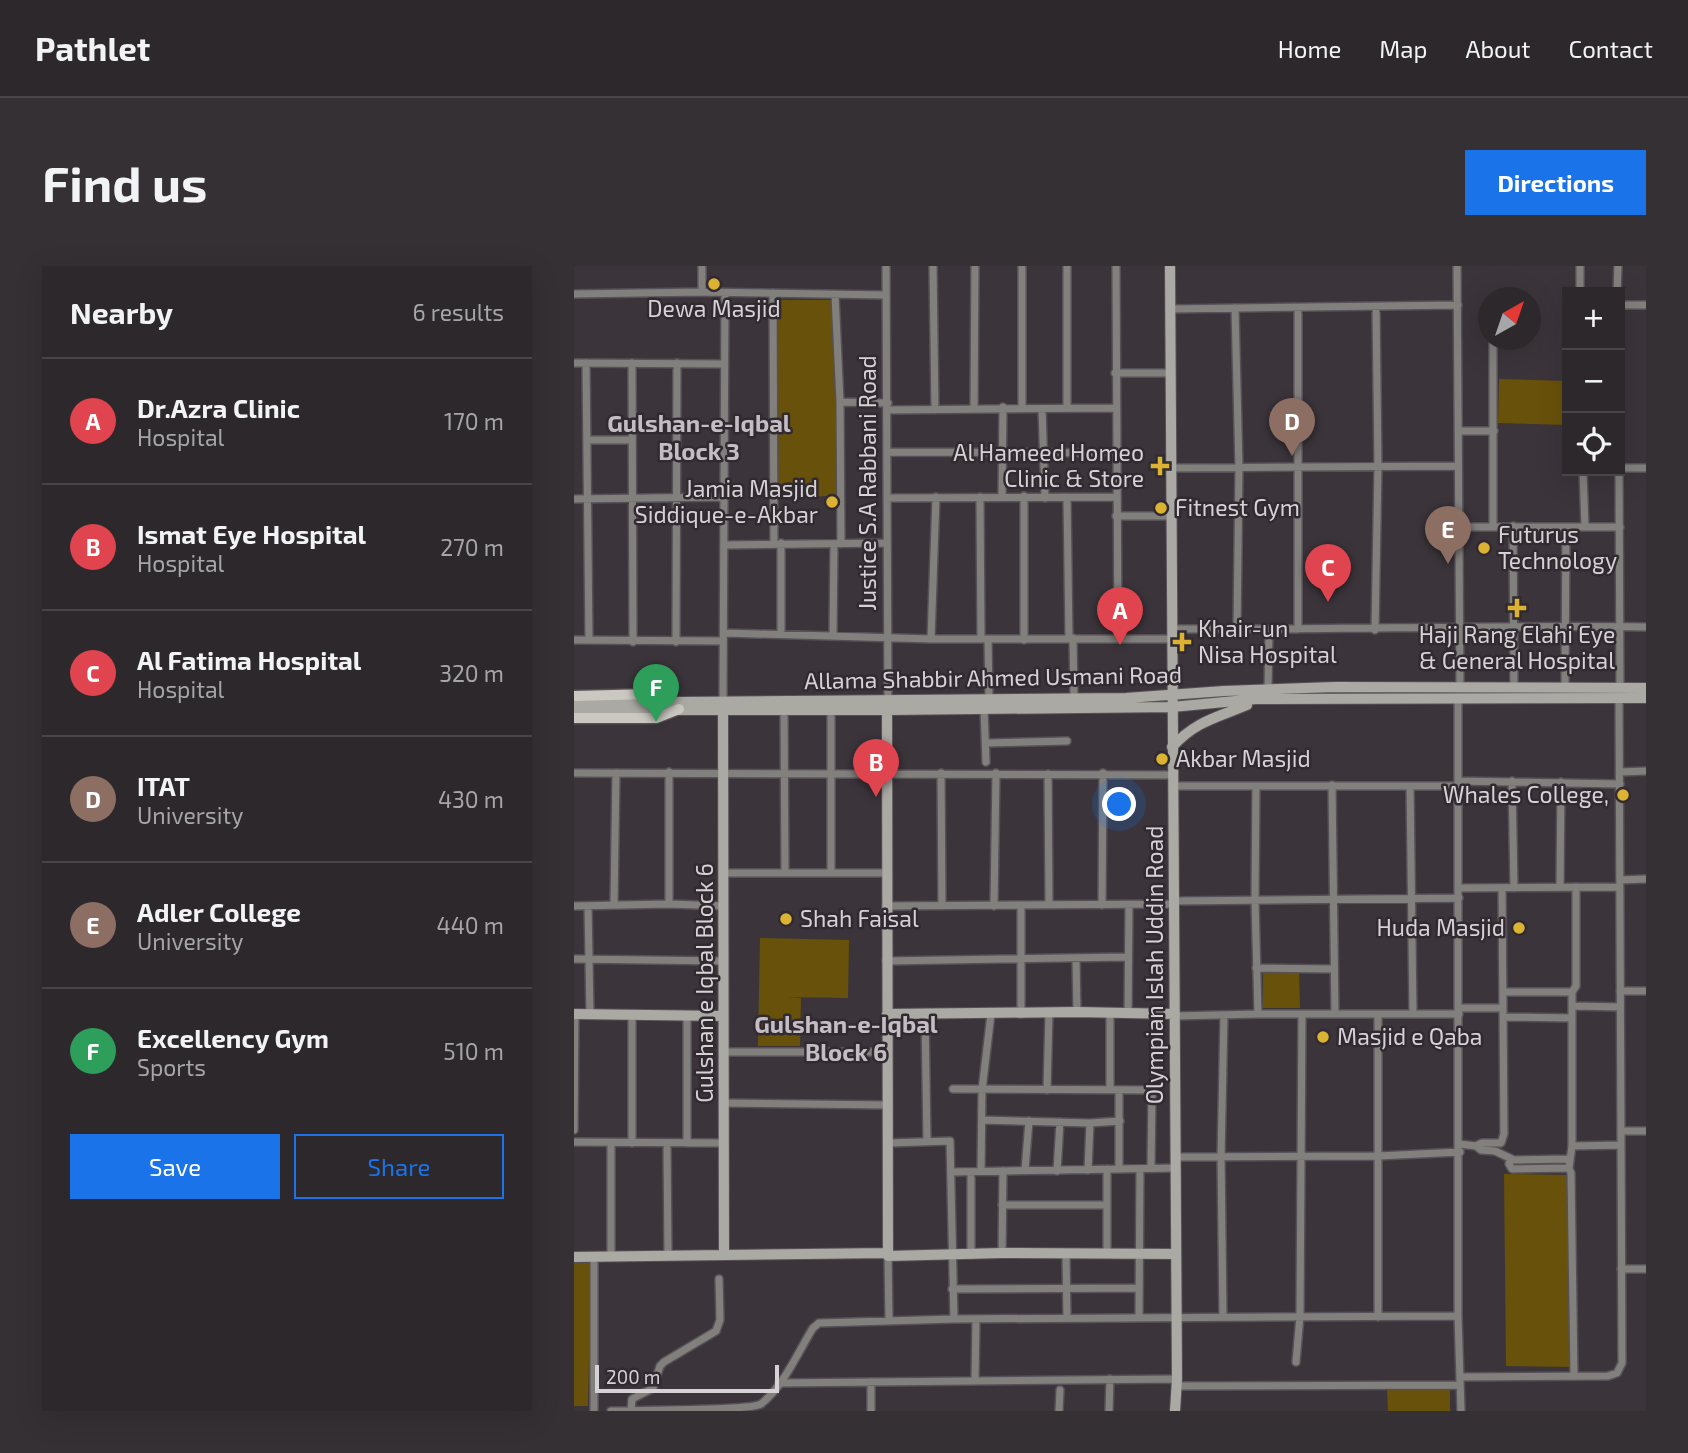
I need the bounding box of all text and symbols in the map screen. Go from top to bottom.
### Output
text: Pathlet [35,28,150,68]
text: Home [1278,34,1341,63]
text: Map [1379,34,1427,63]
text: About [1465,34,1531,63]
text: Contact [1569,34,1653,63]
button: Directions [1465,150,1646,215]
text: Find us [42,153,207,212]
marker: Dewa Masjid [706,276,722,292]
north arrow [1478,287,1541,350]
map controls [1562,287,1625,476]
button: + [1562,287,1625,350]
text: Nearby [70,294,173,330]
place label: Dewa Masjid [647,294,781,322]
text: 6 results [413,298,504,326]
button: − [1562,350,1625,413]
street label: Justice S.A Rabbani Road [853,355,881,611]
text: Dr.Azra Clinic [137,392,300,423]
pin: D [1269,398,1315,456]
text: A [85,407,101,435]
text: 170 m [444,407,504,435]
district label: Gulshan-e-Iqbal Block 3 [607,408,791,465]
button: locate [1562,413,1625,476]
text: Hospital [137,423,224,451]
place label: Al Hameed Homeo Clinic & Store [953,438,1144,492]
marker: Al Hameed Homeo Clinic & Store [1150,456,1170,476]
place label: Jamia Masjid Siddique-e-Akbar [635,474,818,528]
place label: Fitnest Gym [1175,493,1300,521]
marker: Jamia Masjid Siddique-e-Akbar [824,494,840,510]
marker: Fitnest Gym [1153,500,1169,516]
pin: E [1425,506,1471,564]
text: Ismat Eye Hospital [137,518,366,549]
place label: Futurus Technology [1498,520,1617,574]
text: B [86,533,100,561]
text: 270 m [440,533,504,561]
marker: Futurus Technology [1476,540,1492,556]
pin: C [1305,544,1351,602]
text: Hospital [137,549,224,577]
pin: A [1097,587,1143,645]
marker: Haji Rang Elahi Eye & General Hospital [1507,598,1527,618]
place label: Khair-un Nisa Hospital [1198,614,1337,668]
place label: Haji Rang Elahi Eye & General Hospital [1419,620,1615,674]
marker: Khair-un Nisa Hospital [1172,632,1192,652]
text: Al Fatima Hospital [137,644,361,675]
text: C [86,659,100,687]
text: 320 m [439,659,504,687]
street label: Allama Shabbir Ahmed Usmani Road [804,660,1182,694]
pin: F [633,664,679,722]
text: Hospital [137,675,224,703]
pin: B [853,739,899,797]
place label: Akbar Masjid [1176,744,1311,772]
marker: Akbar Masjid [1154,751,1170,767]
text: ITAT [137,770,190,801]
place label: Whales College, [1443,780,1609,808]
text: D [85,785,101,813]
text: 430 m [438,785,504,813]
your location [1102,787,1136,821]
marker: Whales College, [1615,787,1631,803]
text: University [137,801,243,829]
street label: Olympian Islah Uddin Road [1140,826,1168,1104]
street label: Gulshan e Iqbal Block 6 [690,863,718,1103]
text: Adler College [137,896,301,927]
place label: Shah Faisal [800,904,919,932]
text: E [86,911,100,939]
text: 440 m [437,911,504,939]
marker: Shah Faisal [778,911,794,927]
place label: Huda Masjid [1376,913,1505,941]
marker: Huda Masjid [1511,920,1527,936]
text: University [137,927,243,955]
district label: Gulshan-e-Iqbal Block 6 [754,1009,938,1066]
text: Excellency Gym [137,1022,329,1053]
place label: Masjid e Qaba [1337,1022,1482,1050]
marker: Masjid e Qaba [1315,1029,1331,1045]
text: F [87,1037,99,1065]
text: 510 m [443,1037,504,1065]
text: Sports [137,1053,206,1081]
button: Save [70,1134,280,1199]
button: Share [294,1134,504,1199]
scale bar [595,1362,779,1394]
text: 200 m [606,1365,660,1388]

